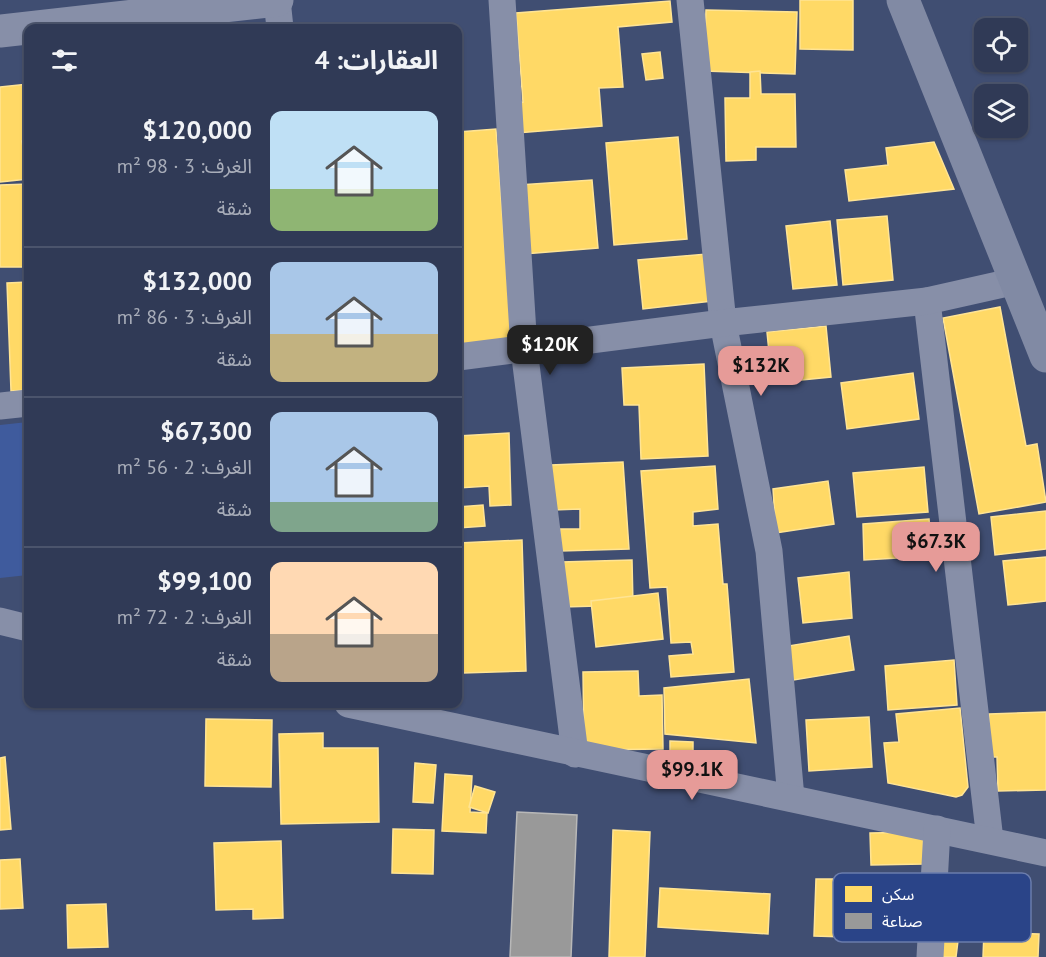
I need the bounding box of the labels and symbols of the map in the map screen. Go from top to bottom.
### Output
pin: $120K [508,325,592,376]
pin: $132K [719,346,803,397]
pin: $67.3K [887,522,985,573]
pin: $99.1K [643,750,741,801]
legend [833,873,1031,942]
text: سكن [882,884,914,904]
text: صناعة [882,911,922,931]

